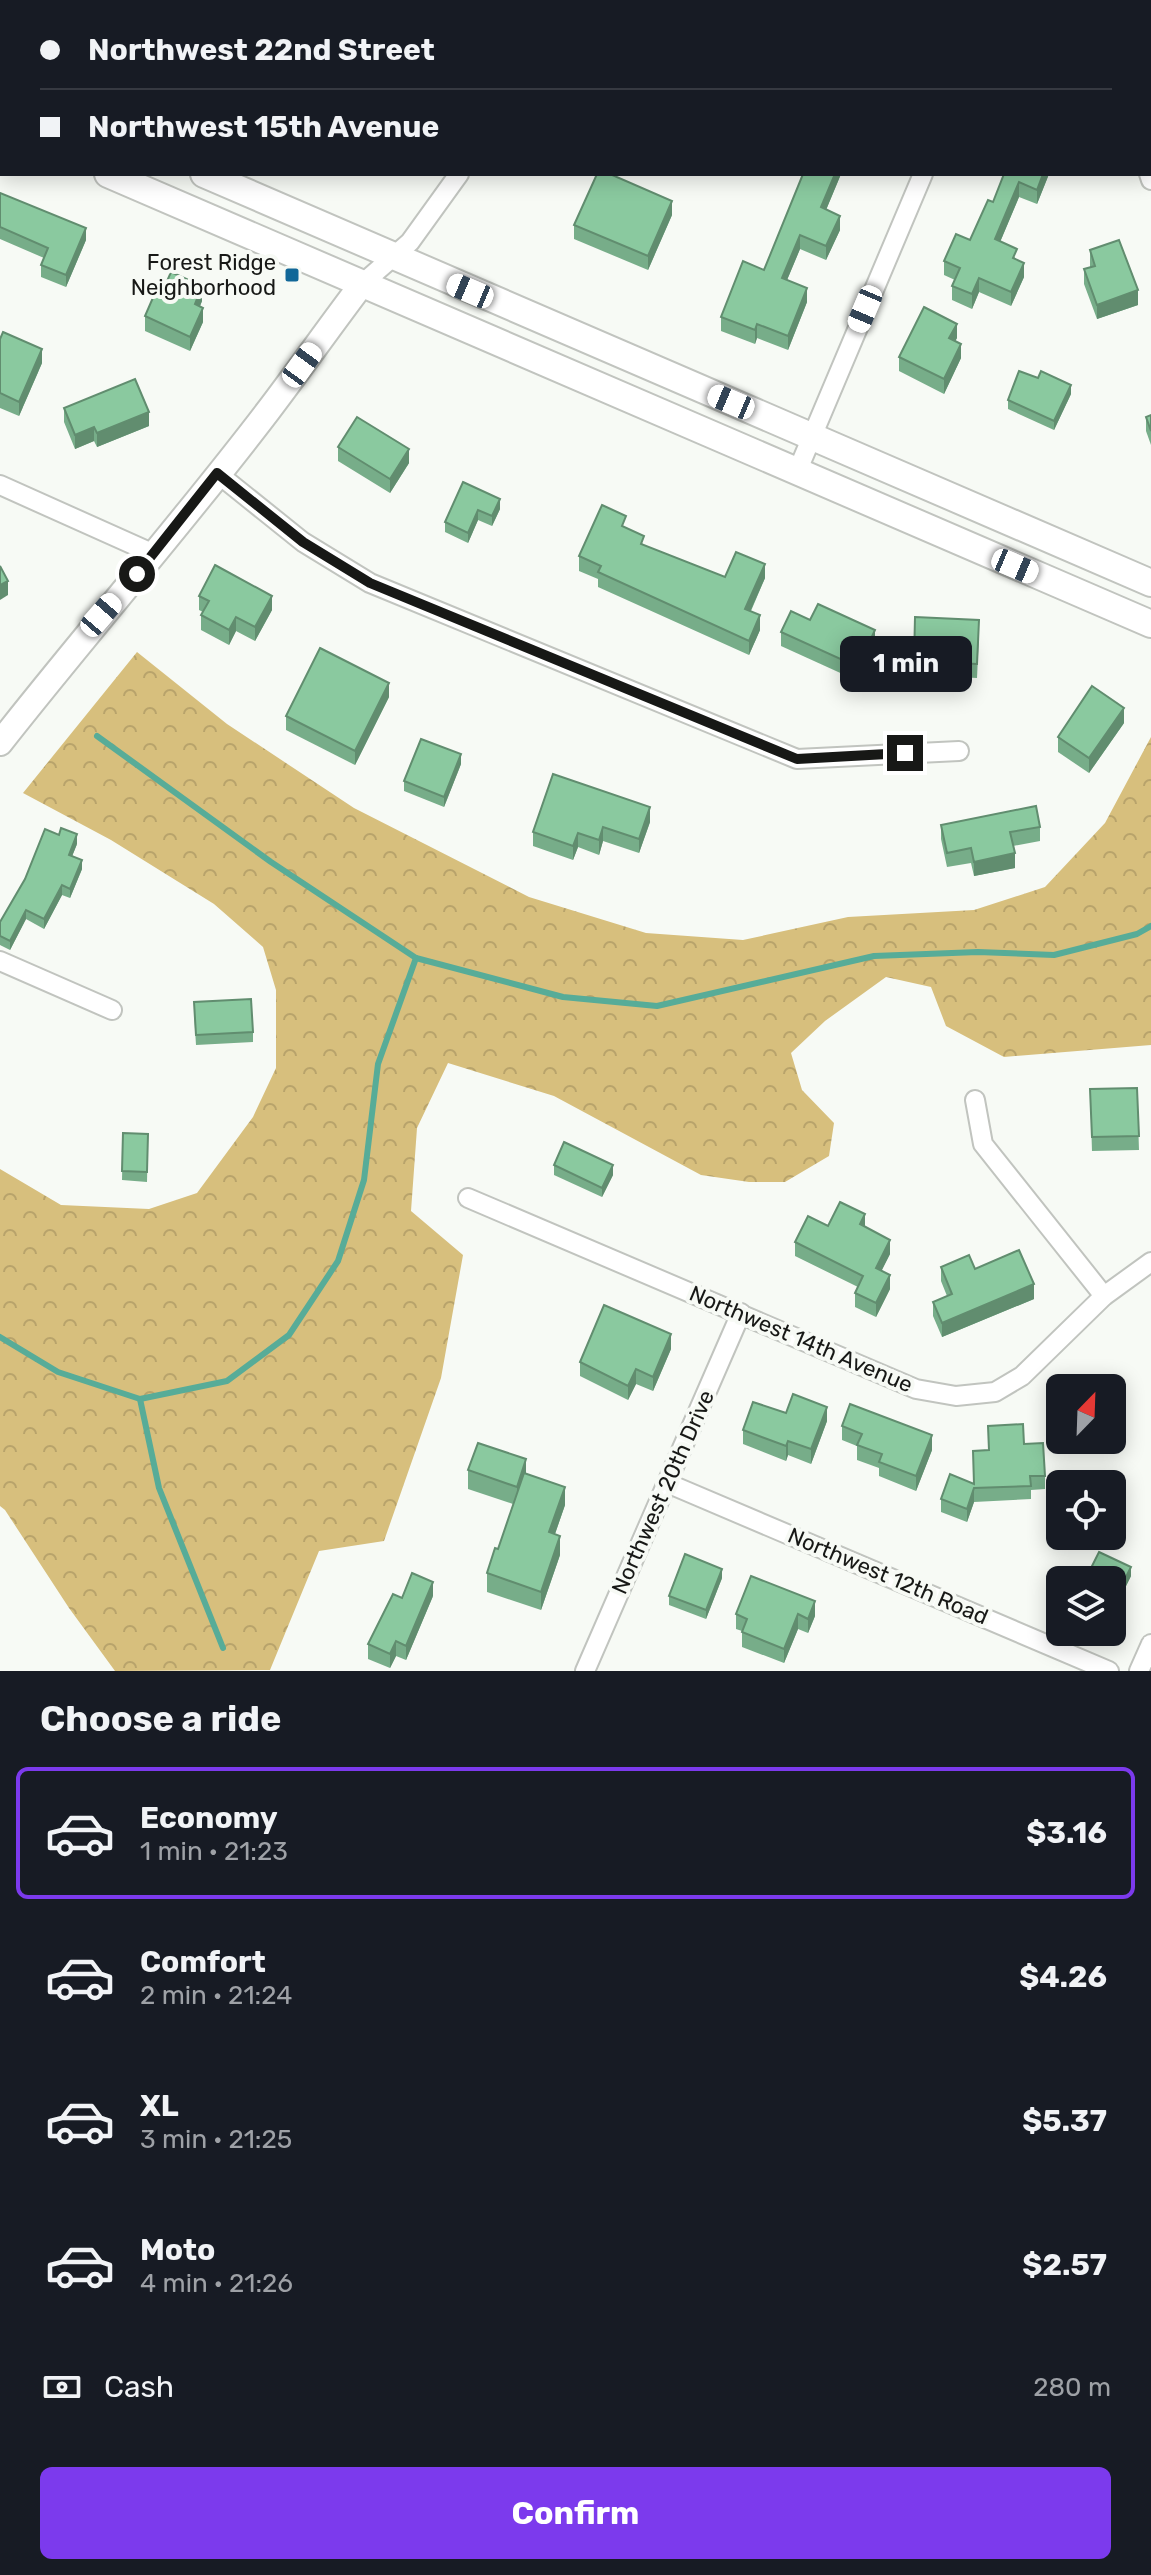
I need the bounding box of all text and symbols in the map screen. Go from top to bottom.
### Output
text: Northwest 22nd Street [88,32,435,68]
text: Northwest 15th Avenue [88,109,439,145]
place label: Forest Ridge Neighborhood [131,249,276,301]
marker: Forest Ridge Neighborhood [283,266,301,284]
car [443,271,497,311]
car [845,282,885,336]
car [278,339,326,391]
car [704,382,758,422]
car [988,546,1042,586]
route start [119,556,155,592]
car [76,589,126,641]
callout: 1 min [839,637,971,693]
text: 1 min [873,648,939,679]
route end [887,735,923,771]
street label: Northwest 14th Avenue [685,1280,917,1398]
north arrow [1046,1374,1126,1454]
map controls [1046,1374,1126,1646]
street label: Northwest 20th Drive [606,1386,720,1598]
button: locate [1046,1470,1126,1550]
street label: Northwest 12th Road [784,1522,992,1630]
button: layers [1046,1566,1126,1646]
text: Choose a ride [40,1697,281,1740]
icon: car [44,1797,116,1869]
text: Economy [140,1800,278,1836]
text: $3.16 [1026,1815,1107,1851]
text: 1 min · 21:23 [140,1836,288,1867]
icon: car [44,1941,116,2013]
text: Comfort [140,1944,266,1980]
text: $4.26 [1019,1959,1107,1995]
text: 2 min · 21:24 [140,1980,292,2011]
icon: car [44,2085,116,2157]
text: XL [140,2088,179,2124]
text: $5.37 [1022,2103,1107,2139]
text: 3 min · 21:25 [140,2124,292,2155]
icon: car [44,2229,116,2301]
text: Moto [140,2232,215,2268]
text: $2.57 [1022,2247,1107,2283]
text: 4 min · 21:26 [140,2268,293,2299]
icon: cash [40,2365,84,2409]
text: Cash [104,2369,174,2405]
text: 280 m [1033,2372,1111,2403]
button: Confirm [40,2467,1111,2559]

